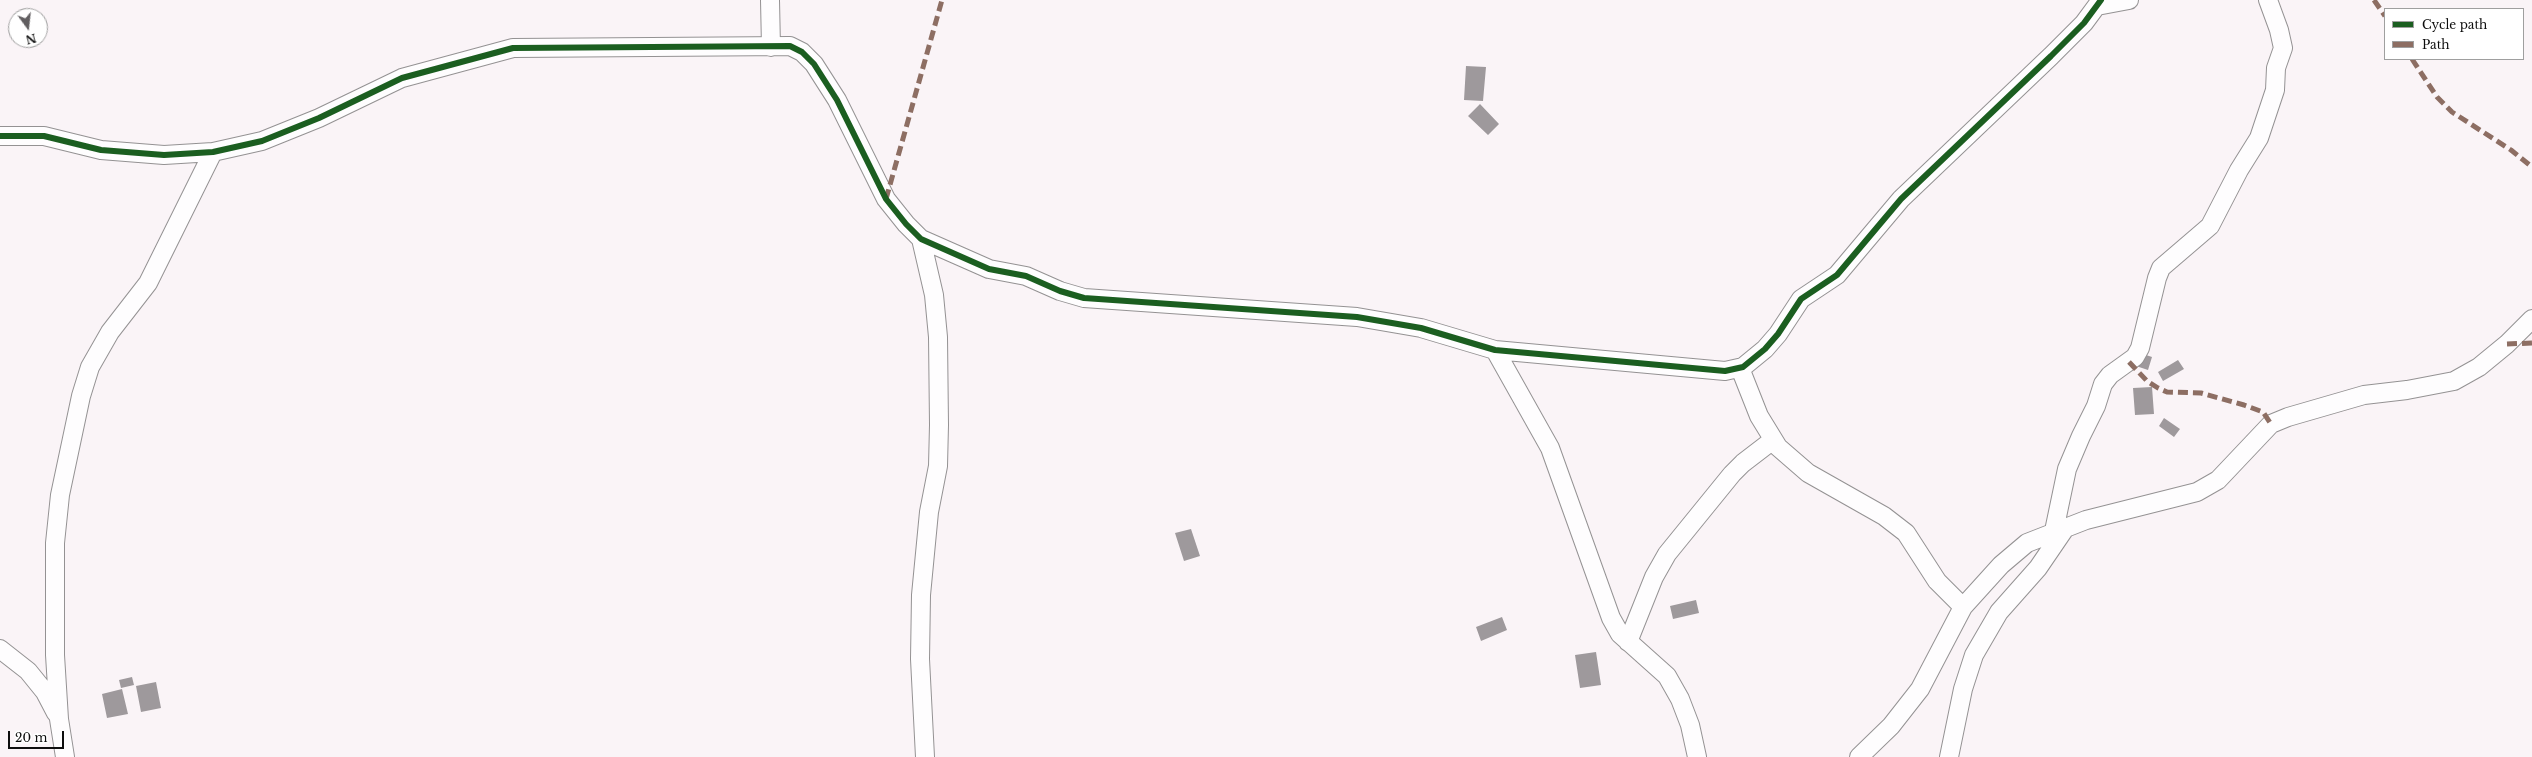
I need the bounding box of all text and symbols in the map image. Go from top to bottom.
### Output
north arrow [8,8,48,48]
legend [2384,8,2524,60]
text: Cycle path [2422,17,2487,32]
text: N [24,31,38,47]
text: Path [2422,37,2450,52]
scale bar [10,723,66,749]
text: 20 m [15,730,47,745]

